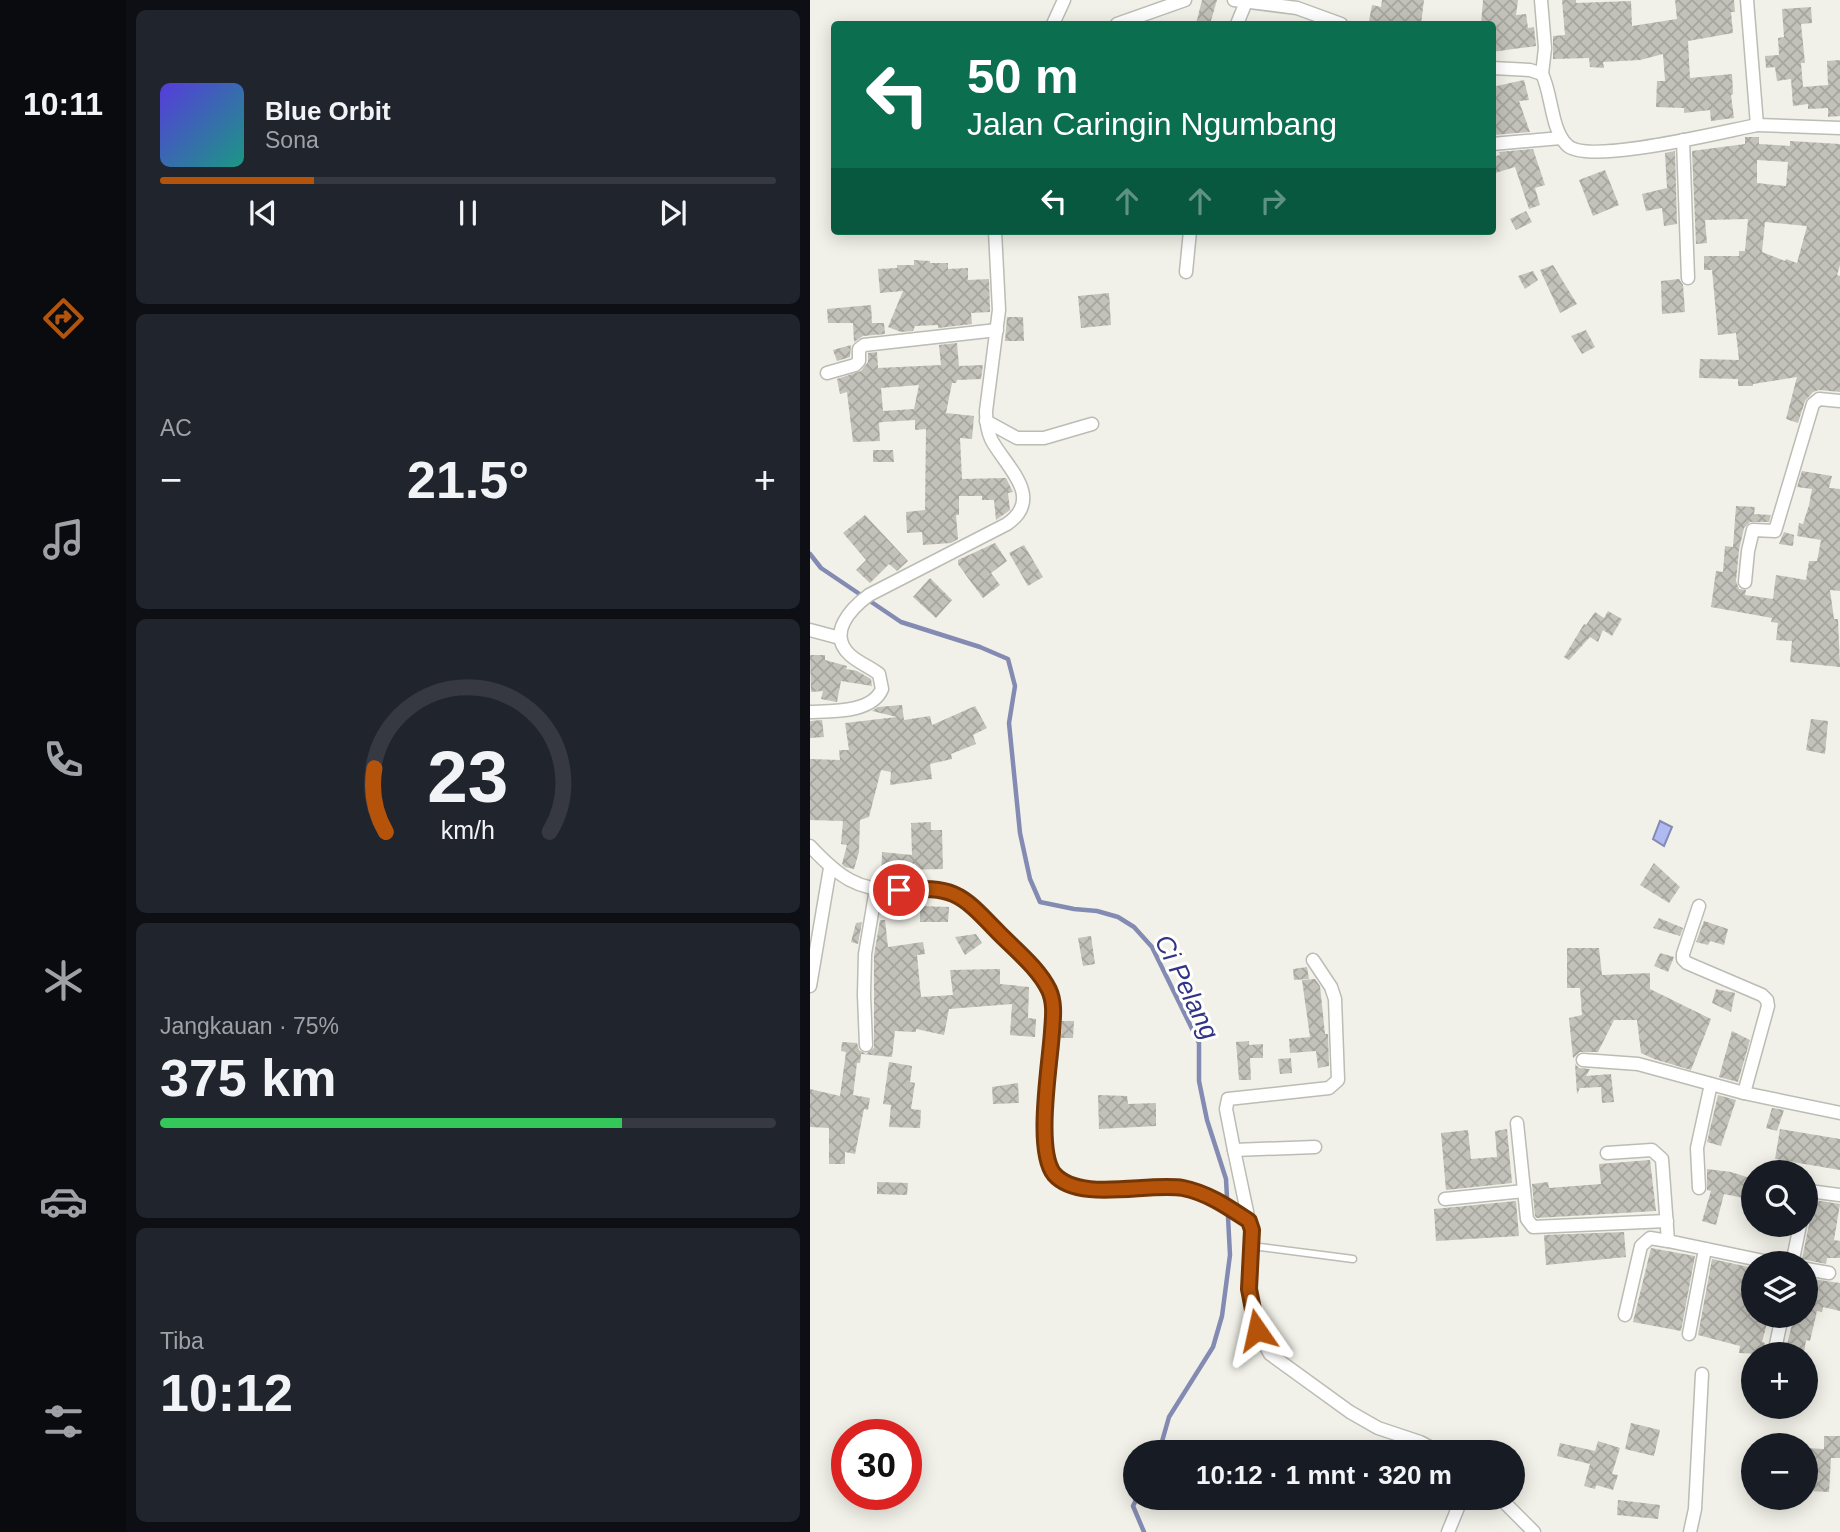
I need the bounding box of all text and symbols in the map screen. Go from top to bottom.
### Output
icon: left [852,49,943,140]
text: 50 m [967,49,1079,103]
text: 10:11 [23,86,103,122]
text: Blue Orbit [265,96,391,126]
text: Jalan Caringin Ngumbang [967,106,1337,142]
text: Sona [265,127,319,153]
icon: left [1035,182,1073,220]
icon: ahead [1108,182,1146,220]
icon: ahead [1181,182,1219,220]
icon: right [1254,182,1292,220]
icon: previous [244,194,282,232]
icon: pause [449,194,487,232]
icon: next [654,194,692,232]
icon: directions [39,294,88,343]
text: AC [160,415,192,441]
text: 21.5° [407,451,529,509]
text: − [160,459,182,501]
text: + [754,459,776,501]
icon: music [39,515,88,564]
icon: phone [39,735,88,784]
text: 23 [428,736,508,817]
text: km/h [441,816,495,844]
pin [869,860,929,920]
icon: arrive [880,871,918,909]
water label: Ci Pelang [1149,930,1225,1045]
icon: climate [39,956,88,1005]
text: Jangkauan · 75% [160,1013,339,1039]
text: 375 km [160,1049,336,1107]
map controls [1741,1160,1818,1510]
button: search [1741,1160,1818,1237]
icon: car [39,1177,88,1226]
button: layers [1741,1251,1818,1328]
position arrow [1220,1293,1294,1367]
text: Tiba [160,1328,204,1354]
button: + [1741,1342,1818,1419]
text: 10:12 [160,1364,293,1422]
icon: filters [39,1397,88,1446]
speed limit sign: 30 [831,1419,922,1510]
button: − [1741,1433,1818,1510]
text: 10:12 · 1 mnt · 320 m [1196,1460,1452,1490]

